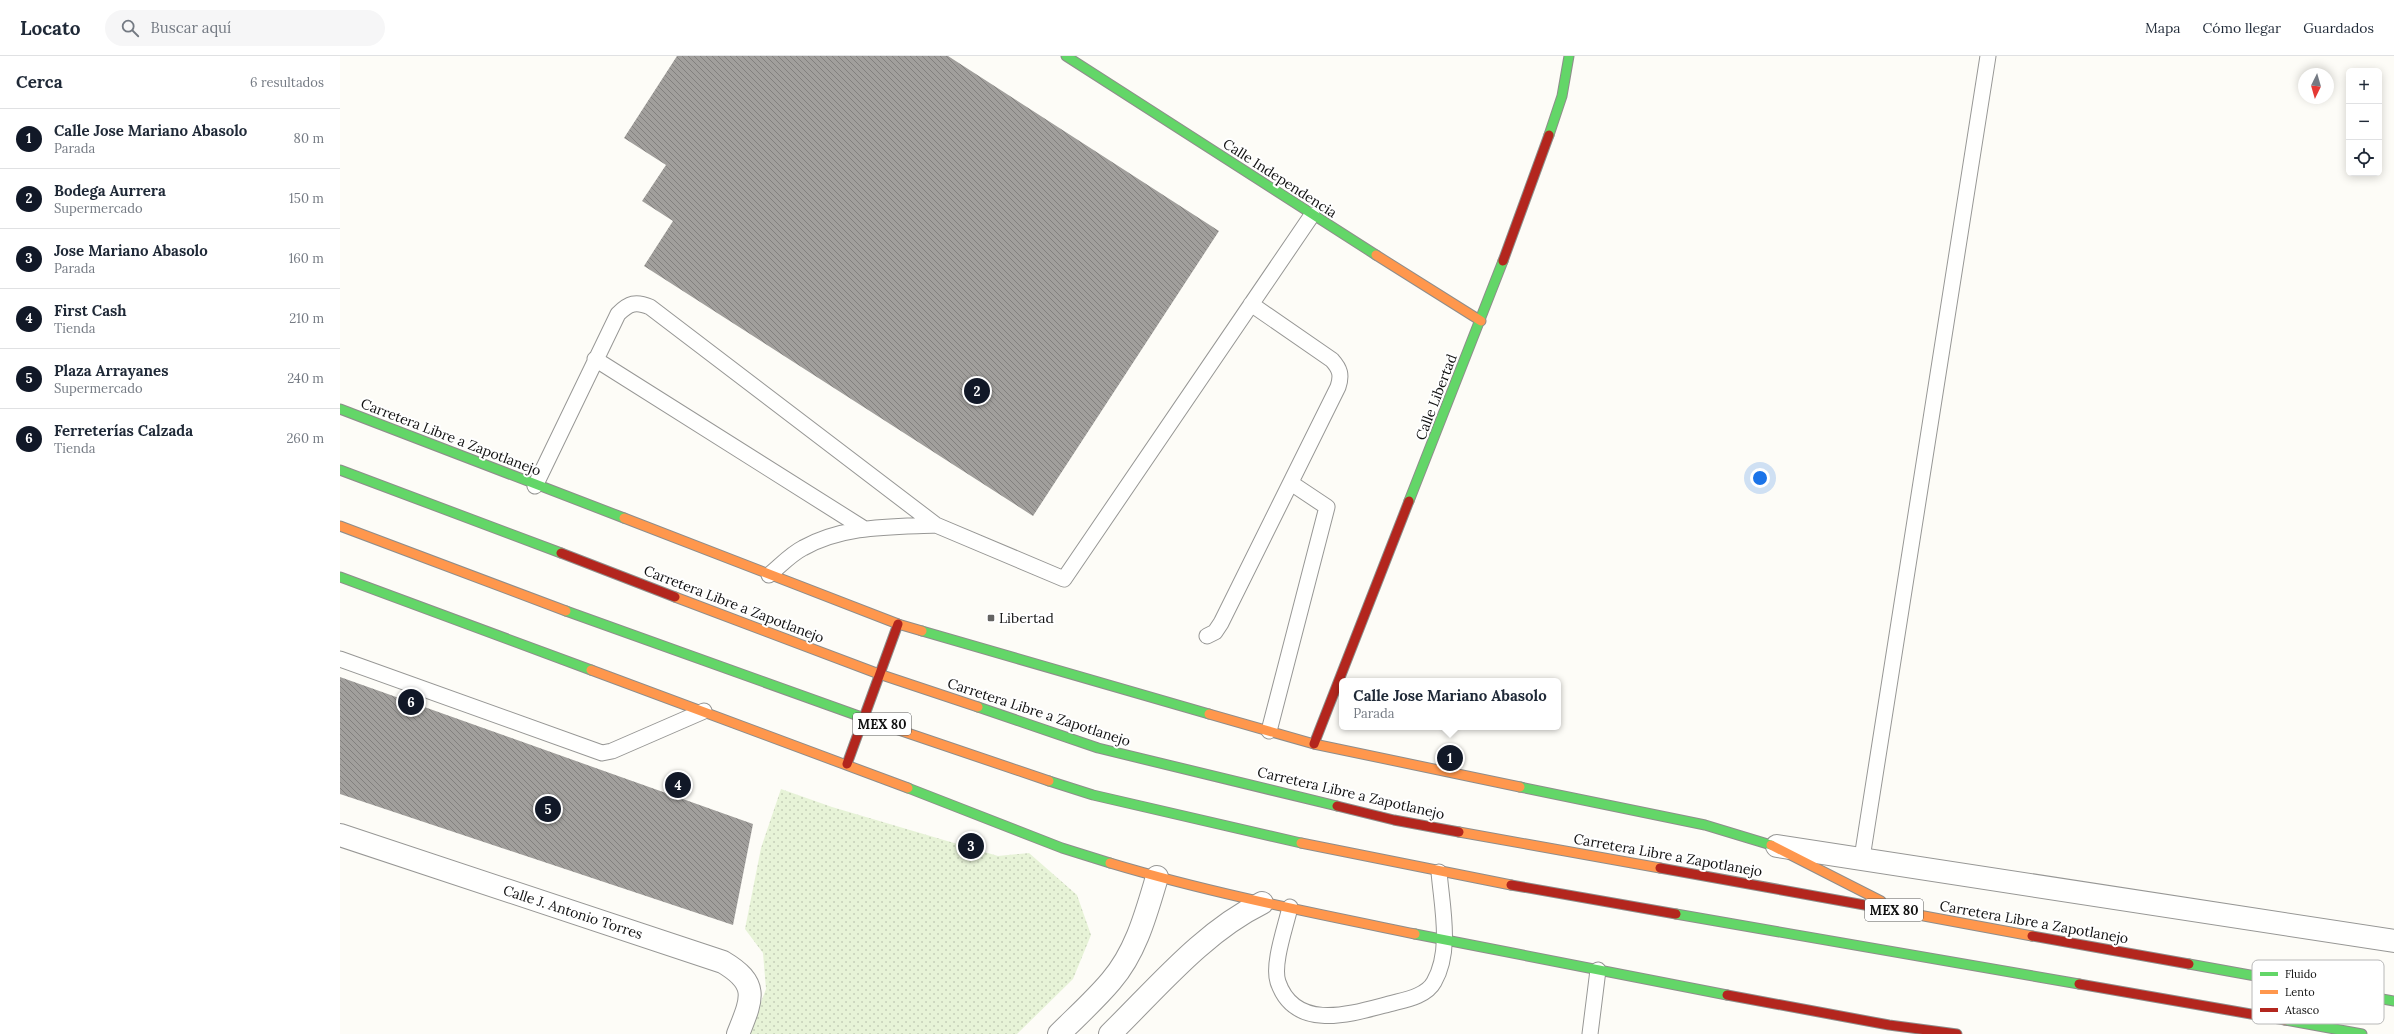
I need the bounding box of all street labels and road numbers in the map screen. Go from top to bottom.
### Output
street label: Calle Independencia [1220,134,1340,222]
street label: Calle Libertad [1411,351,1461,443]
street label: Carretera Libre a Zapotlanejo [358,394,544,480]
street label: Carretera Libre a Zapotlanejo [641,561,827,647]
street label: Carretera Libre a Zapotlanejo [945,674,1133,750]
road number: MEX 80 [853,713,911,735]
street label: Carretera Libre a Zapotlanejo [1256,763,1446,823]
street label: Carretera Libre a Zapotlanejo [1572,830,1764,880]
street label: Calle J. Antonio Torres [501,881,645,943]
street label: Carretera Libre a Zapotlanejo [1938,897,2130,947]
road number: MEX 80 [1865,899,1923,921]

